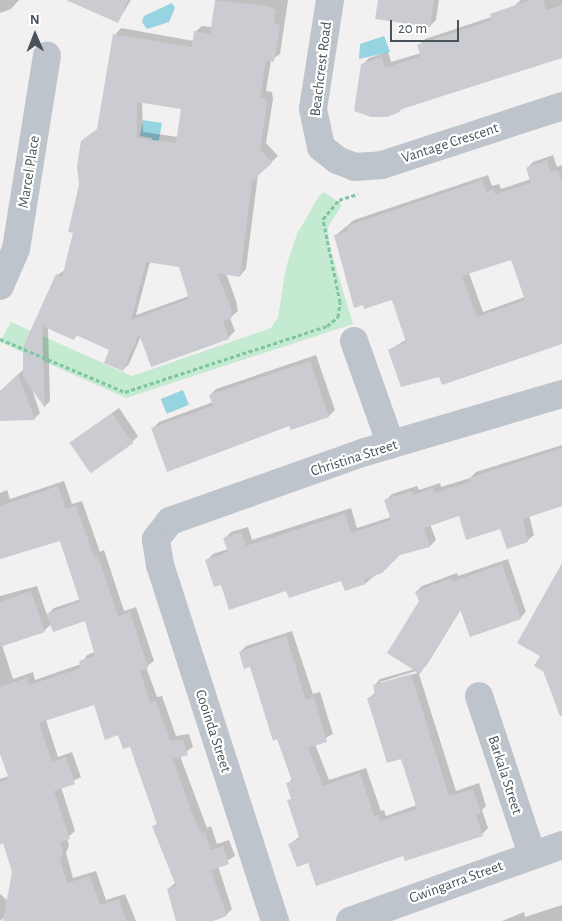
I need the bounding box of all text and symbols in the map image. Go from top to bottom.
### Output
north arrow [10,10,60,60]
scale bar [392,10,461,42]
text: N [30,13,40,27]
street label: Beachcrest Road [306,21,336,117]
text: 20 m [398,21,427,36]
street label: Vantage Crescent [399,119,501,167]
street label: Marcel Place [14,134,44,210]
street label: Christina Street [308,435,400,481]
street label: Cooinda Street [191,687,235,775]
street label: Barkala Street [484,733,526,817]
street label: Gwingarra Street [407,857,505,907]

